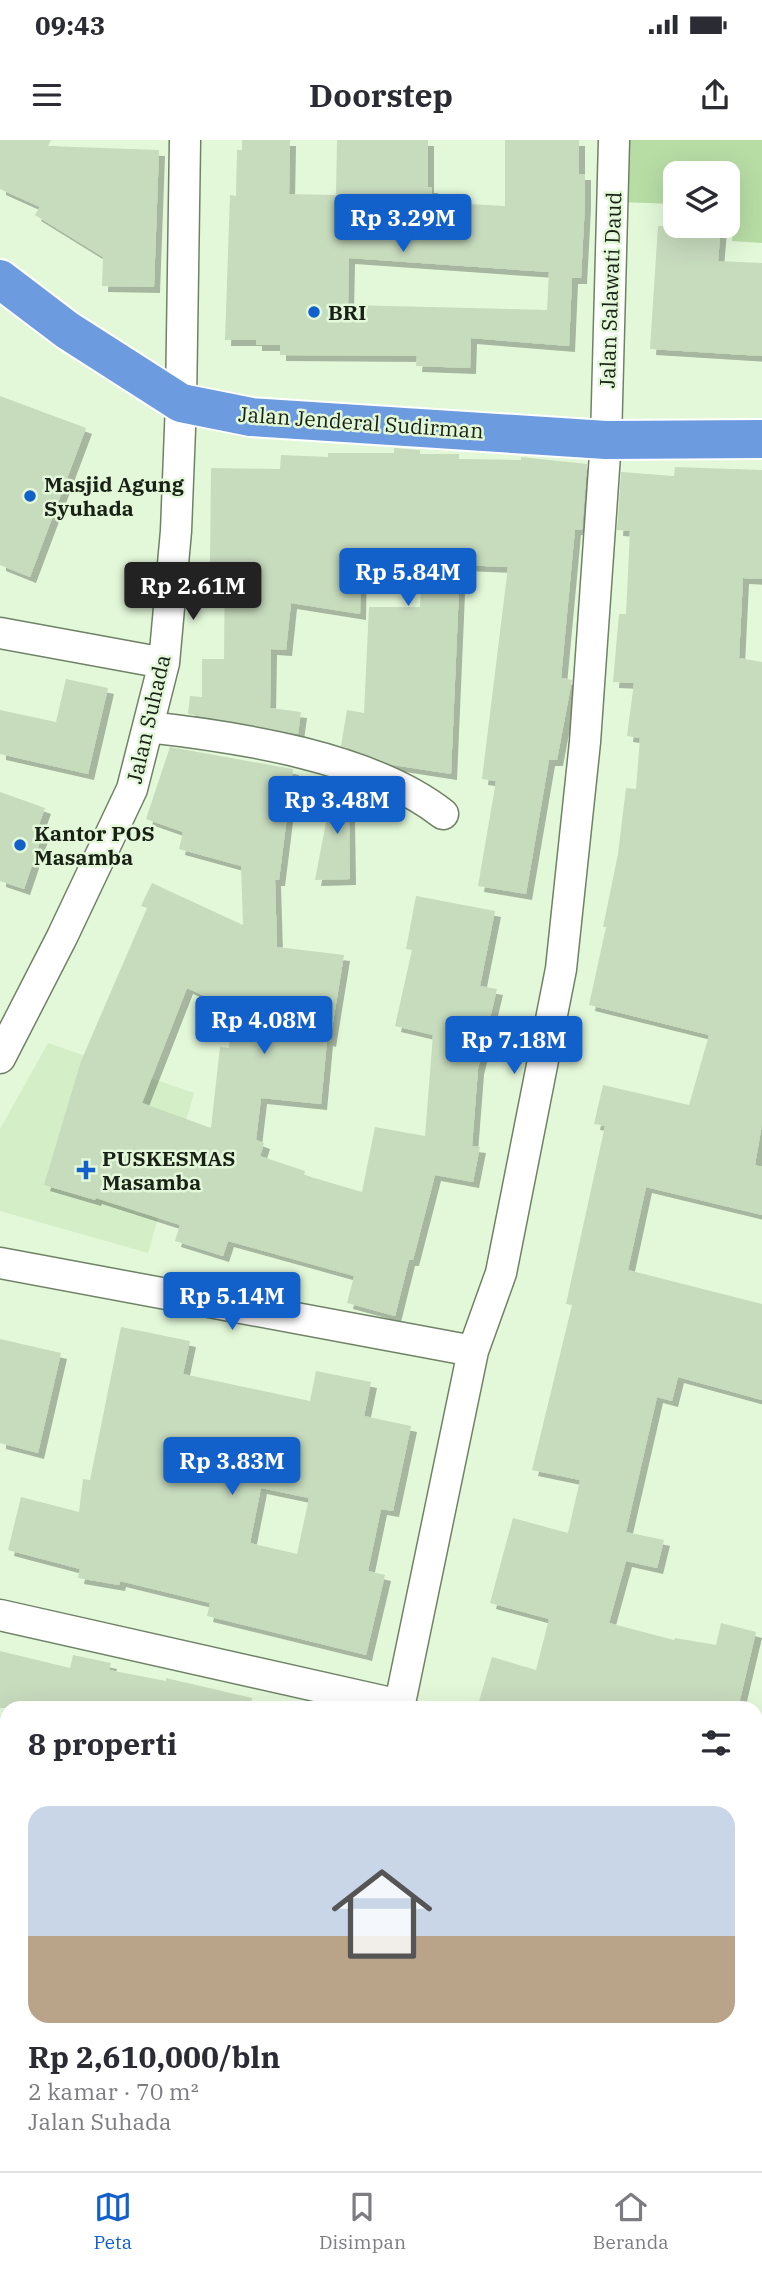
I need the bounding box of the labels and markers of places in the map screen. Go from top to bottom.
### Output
pin: Rp 3.29M [331,194,475,254]
place label: BRI [328,298,366,326]
marker: BRI [306,304,322,320]
place label: Masjid Agung Syuhada [44,470,185,522]
marker: Masjid Agung Syuhada [22,488,38,504]
pin: Rp 5.84M [336,548,480,608]
pin: Rp 2.61M [121,562,265,622]
pin: Rp 3.48M [265,776,409,836]
place label: Kantor POS Masamba [34,819,155,871]
marker: Kantor POS Masamba [12,837,28,853]
pin: Rp 4.08M [192,996,336,1056]
pin: Rp 7.18M [442,1016,586,1076]
place label: PUSKESMAS Masamba [102,1144,236,1196]
marker: PUSKESMAS Masamba [76,1160,96,1180]
pin: Rp 5.14M [160,1272,304,1332]
pin: Rp 3.83M [160,1438,304,1497]

